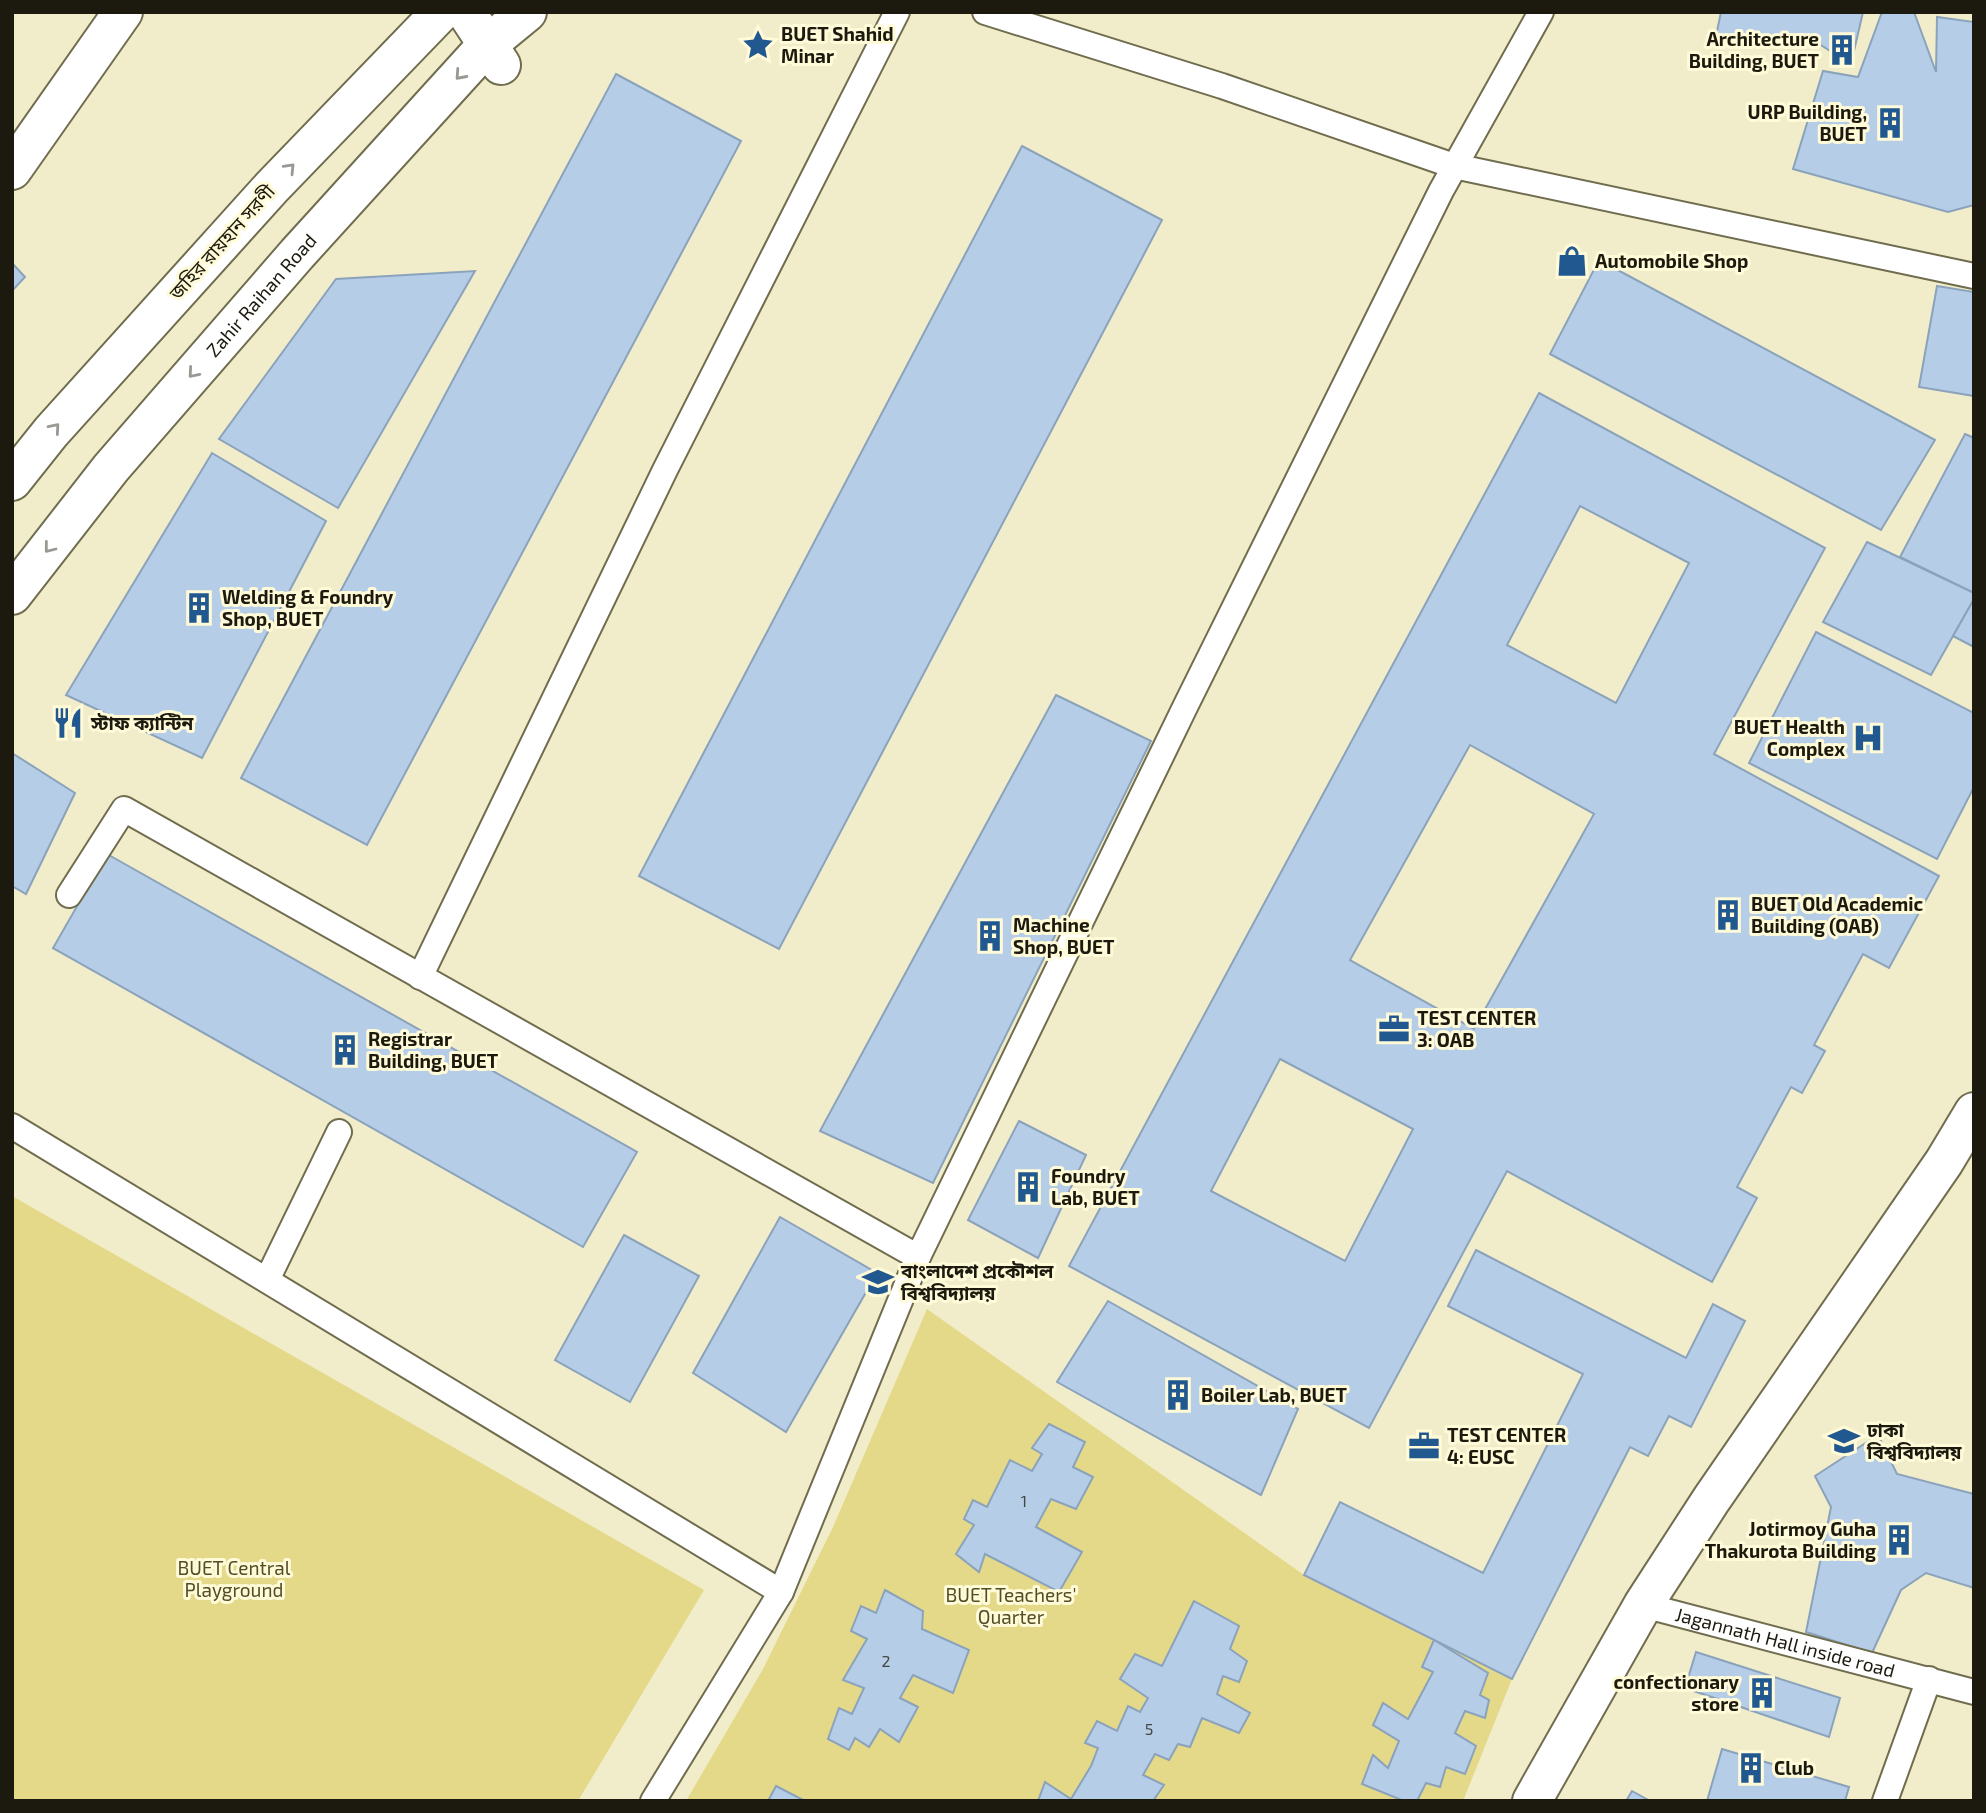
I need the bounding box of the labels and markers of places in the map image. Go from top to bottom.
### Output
place label: BUET Shahid Minar [781,22,894,67]
place label: Architecture Building, BUET [1689,27,1820,72]
place icon: BUET Shahid Minar [741,28,775,62]
building icon: Architecture Building, BUET [1825,33,1859,67]
place label: URP Building, BUET [1748,100,1868,145]
building icon: URP Building, BUET [1873,106,1907,140]
shop icon: Automobile Shop [1555,244,1589,278]
place label: Automobile Shop [1595,249,1748,272]
place label: Welding & Foundry Shop, BUET [222,585,394,630]
building icon: Welding & Foundry Shop, BUET [182,591,216,625]
restaurant icon: স্টাফ ক্যান্টিন [51,706,85,740]
place label: স্টাফ ক্যান্টিন [90,711,195,734]
place label: BUET Health Complex [1734,715,1845,760]
hospital icon: BUET Health Complex [1851,721,1885,755]
place label: BUET Old Academic Building (OAB) [1751,892,1924,937]
building icon: BUET Old Academic Building (OAB) [1711,898,1745,932]
place label: Machine Shop, BUET [1013,913,1115,958]
building icon: Machine Shop, BUET [973,919,1007,953]
place label: TEST CENTER 3: OAB [1417,1006,1536,1051]
office icon: TEST CENTER 3: OAB [1377,1012,1411,1046]
place label: Registrar Building, BUET [368,1027,499,1072]
building icon: Registrar Building, BUET [328,1033,362,1067]
place label: Foundry Lab, BUET [1051,1164,1140,1209]
building icon: Foundry Lab, BUET [1011,1170,1045,1204]
place label: বাংলাদেশ প্রকৌশল বিশ্ববিদ্যালয় [900,1259,1054,1304]
school or university icon: বাংলাদেশ প্রকৌশল বিশ্ববিদ্যালয় [861,1265,895,1299]
building icon: Boiler Lab, BUET [1161,1378,1195,1412]
place label: Boiler Lab, BUET [1201,1383,1348,1406]
place label: ঢাকা বিশ্ববিদ্যালয় [1866,1418,1962,1463]
place label: TEST CENTER 4: EUSC [1447,1423,1566,1468]
school or university icon: ঢাকা বিশ্ববিদ্যালয় [1827,1424,1861,1458]
office icon: TEST CENTER 4: EUSC [1407,1429,1441,1463]
place label: Jotirmoy Guha Thakurota Building [1705,1517,1876,1562]
building icon: Jotirmoy Guha Thakurota Building [1882,1523,1916,1557]
place label: confectionary store [1614,1670,1739,1715]
building icon: confectionary store [1745,1676,1779,1710]
building icon: Club [1734,1751,1768,1785]
place label: Club [1774,1756,1814,1779]

